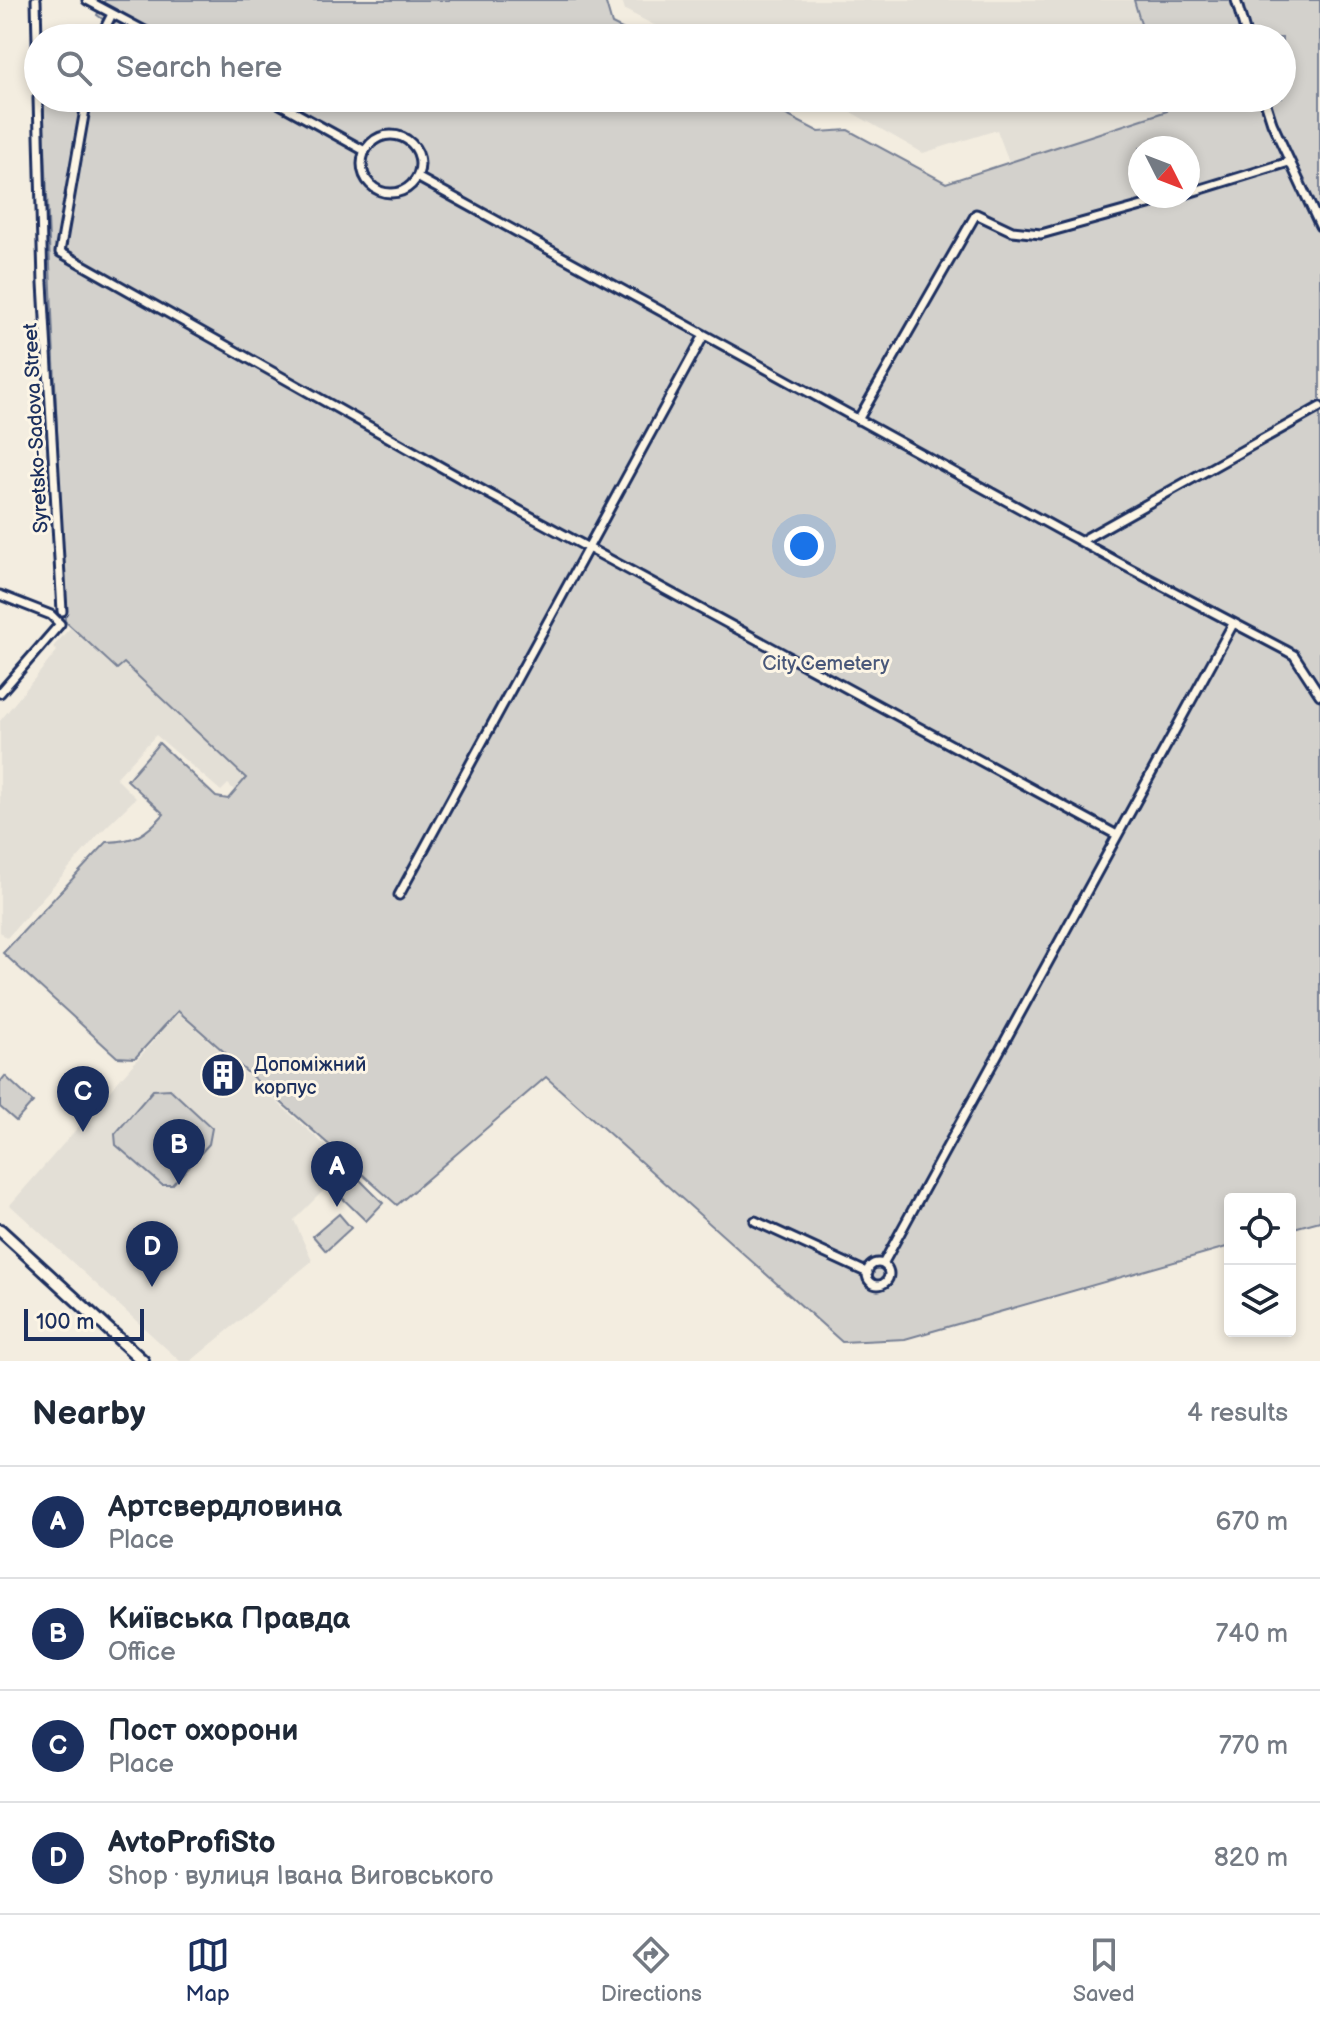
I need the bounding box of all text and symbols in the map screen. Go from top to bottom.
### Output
search box [24,24,1296,112]
icon: search [52,46,96,90]
text: Search here [116,50,282,86]
north arrow [1128,136,1200,208]
street label: Syretsko-Sadova Street [19,322,53,534]
your location [784,526,824,566]
park label: City Cemetery [762,652,890,676]
building icon: Допоміжний корпус [199,1051,247,1099]
place label: Допоміжний корпус [254,1053,367,1100]
pin: C [57,1066,109,1132]
pin: B [153,1119,205,1185]
pin: A [311,1141,363,1207]
map controls [1224,1193,1296,1337]
button: locate [1224,1193,1296,1265]
pin: D [126,1221,178,1287]
button: layers [1224,1265,1296,1337]
scale bar [24,1305,144,1341]
text: 100 m [36,1309,95,1336]
text: Nearby [32,1393,146,1434]
text: 4 results [1187,1398,1288,1429]
text: Артсвердловина [108,1489,342,1525]
text: A [50,1507,66,1538]
text: 670 m [1216,1507,1288,1538]
text: Place [108,1525,174,1556]
text: Київська Правда [108,1601,350,1637]
text: B [49,1619,67,1650]
text: 740 m [1216,1619,1288,1650]
text: Office [108,1637,176,1668]
text: Пост охорони [108,1713,298,1749]
text: C [49,1731,67,1762]
text: 770 m [1219,1731,1288,1762]
text: Place [108,1749,174,1780]
text: AvtoProfiSto [108,1825,276,1861]
text: D [49,1843,67,1874]
text: 820 m [1214,1843,1288,1874]
text: Shop · вулиця Івана Виговського [108,1861,493,1892]
tab: Map [185,1933,230,2008]
tab: Directions [601,1933,702,2008]
tab: Saved [1073,1933,1135,2008]

